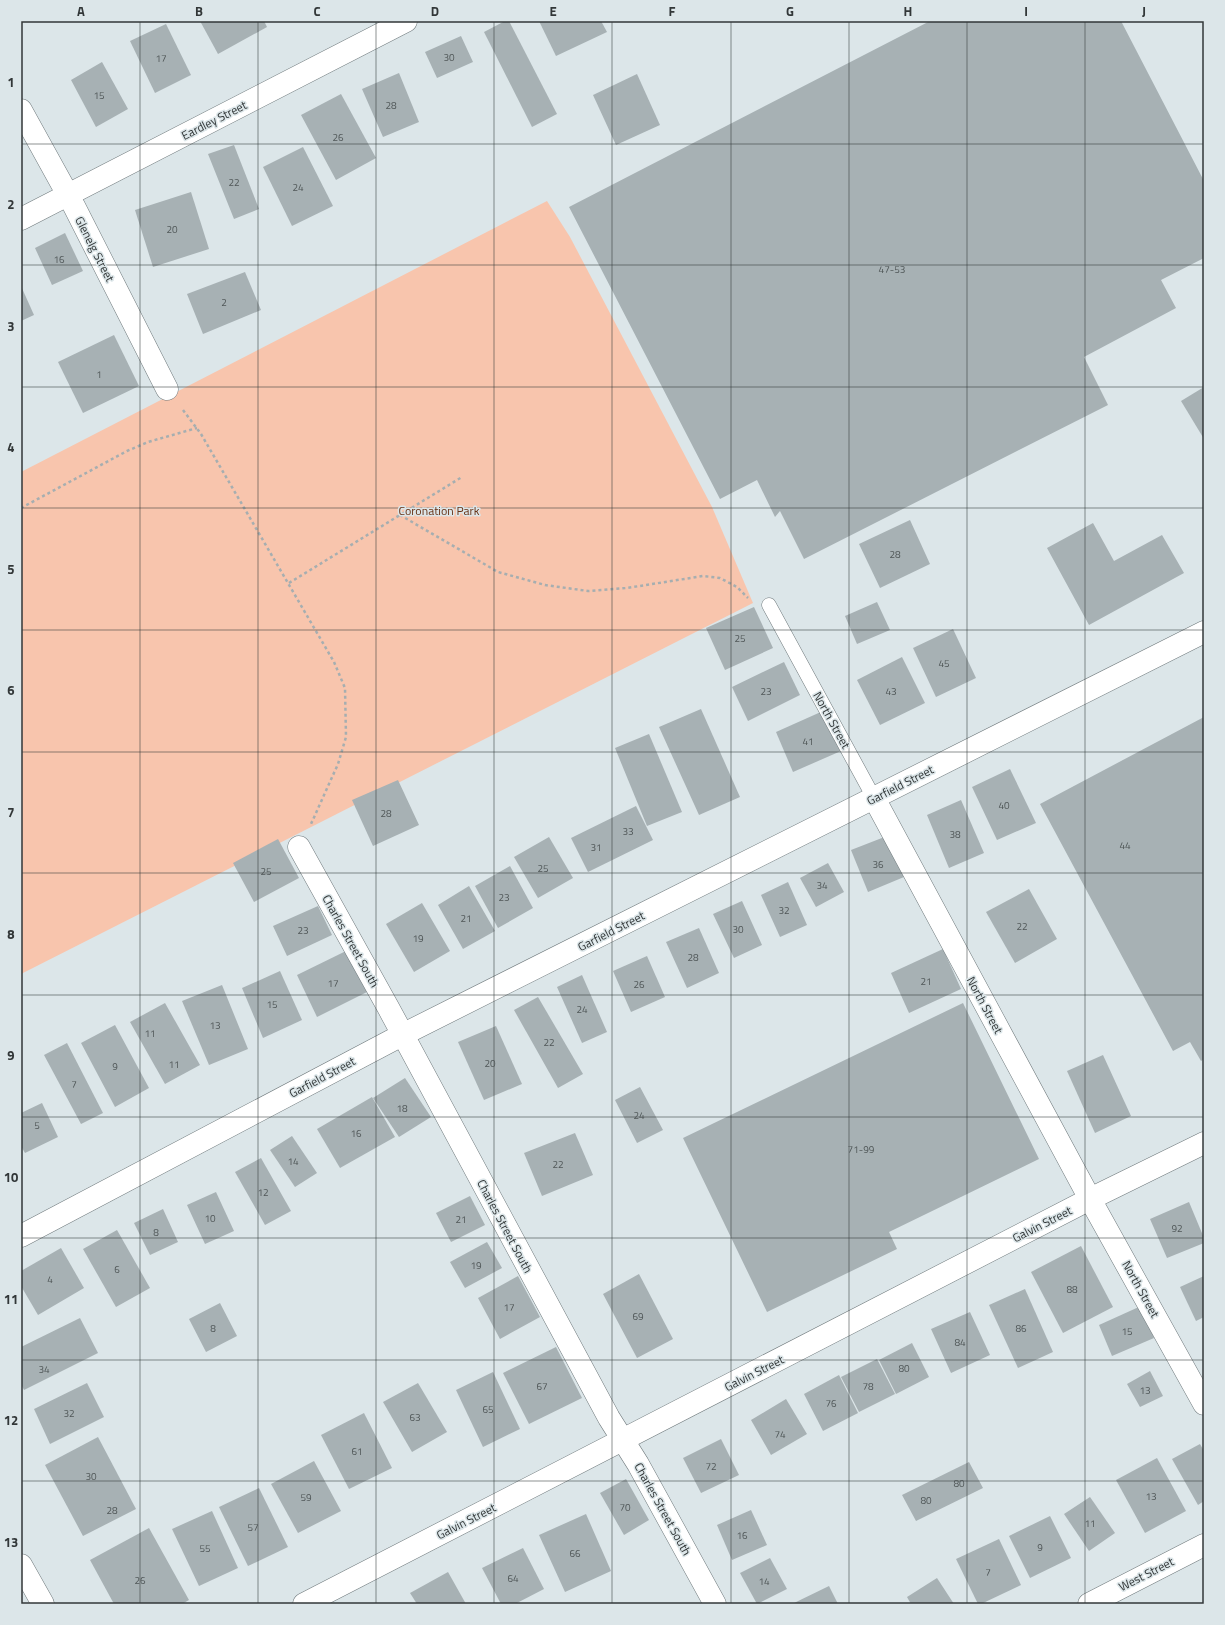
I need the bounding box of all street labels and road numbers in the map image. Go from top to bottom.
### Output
street label: Eardley Street [178,95,251,145]
street label: Glenelg Street [70,213,120,286]
street label: North Street [808,688,856,753]
street label: Garfield Street [863,760,937,810]
street label: Charles Street South [318,891,384,991]
street label: Garfield Street [574,906,648,956]
street label: North Street [962,973,1008,1038]
street label: Garfield Street [285,1051,359,1103]
street label: Charles Street South [472,1176,538,1276]
street label: Galvin Street [1009,1201,1076,1247]
street label: North Street [1117,1257,1165,1322]
street label: Galvin Street [721,1350,788,1396]
street label: Charles Street South [630,1459,696,1559]
street label: Galvin Street [433,1498,500,1544]
street label: West Street [1115,1552,1178,1596]

